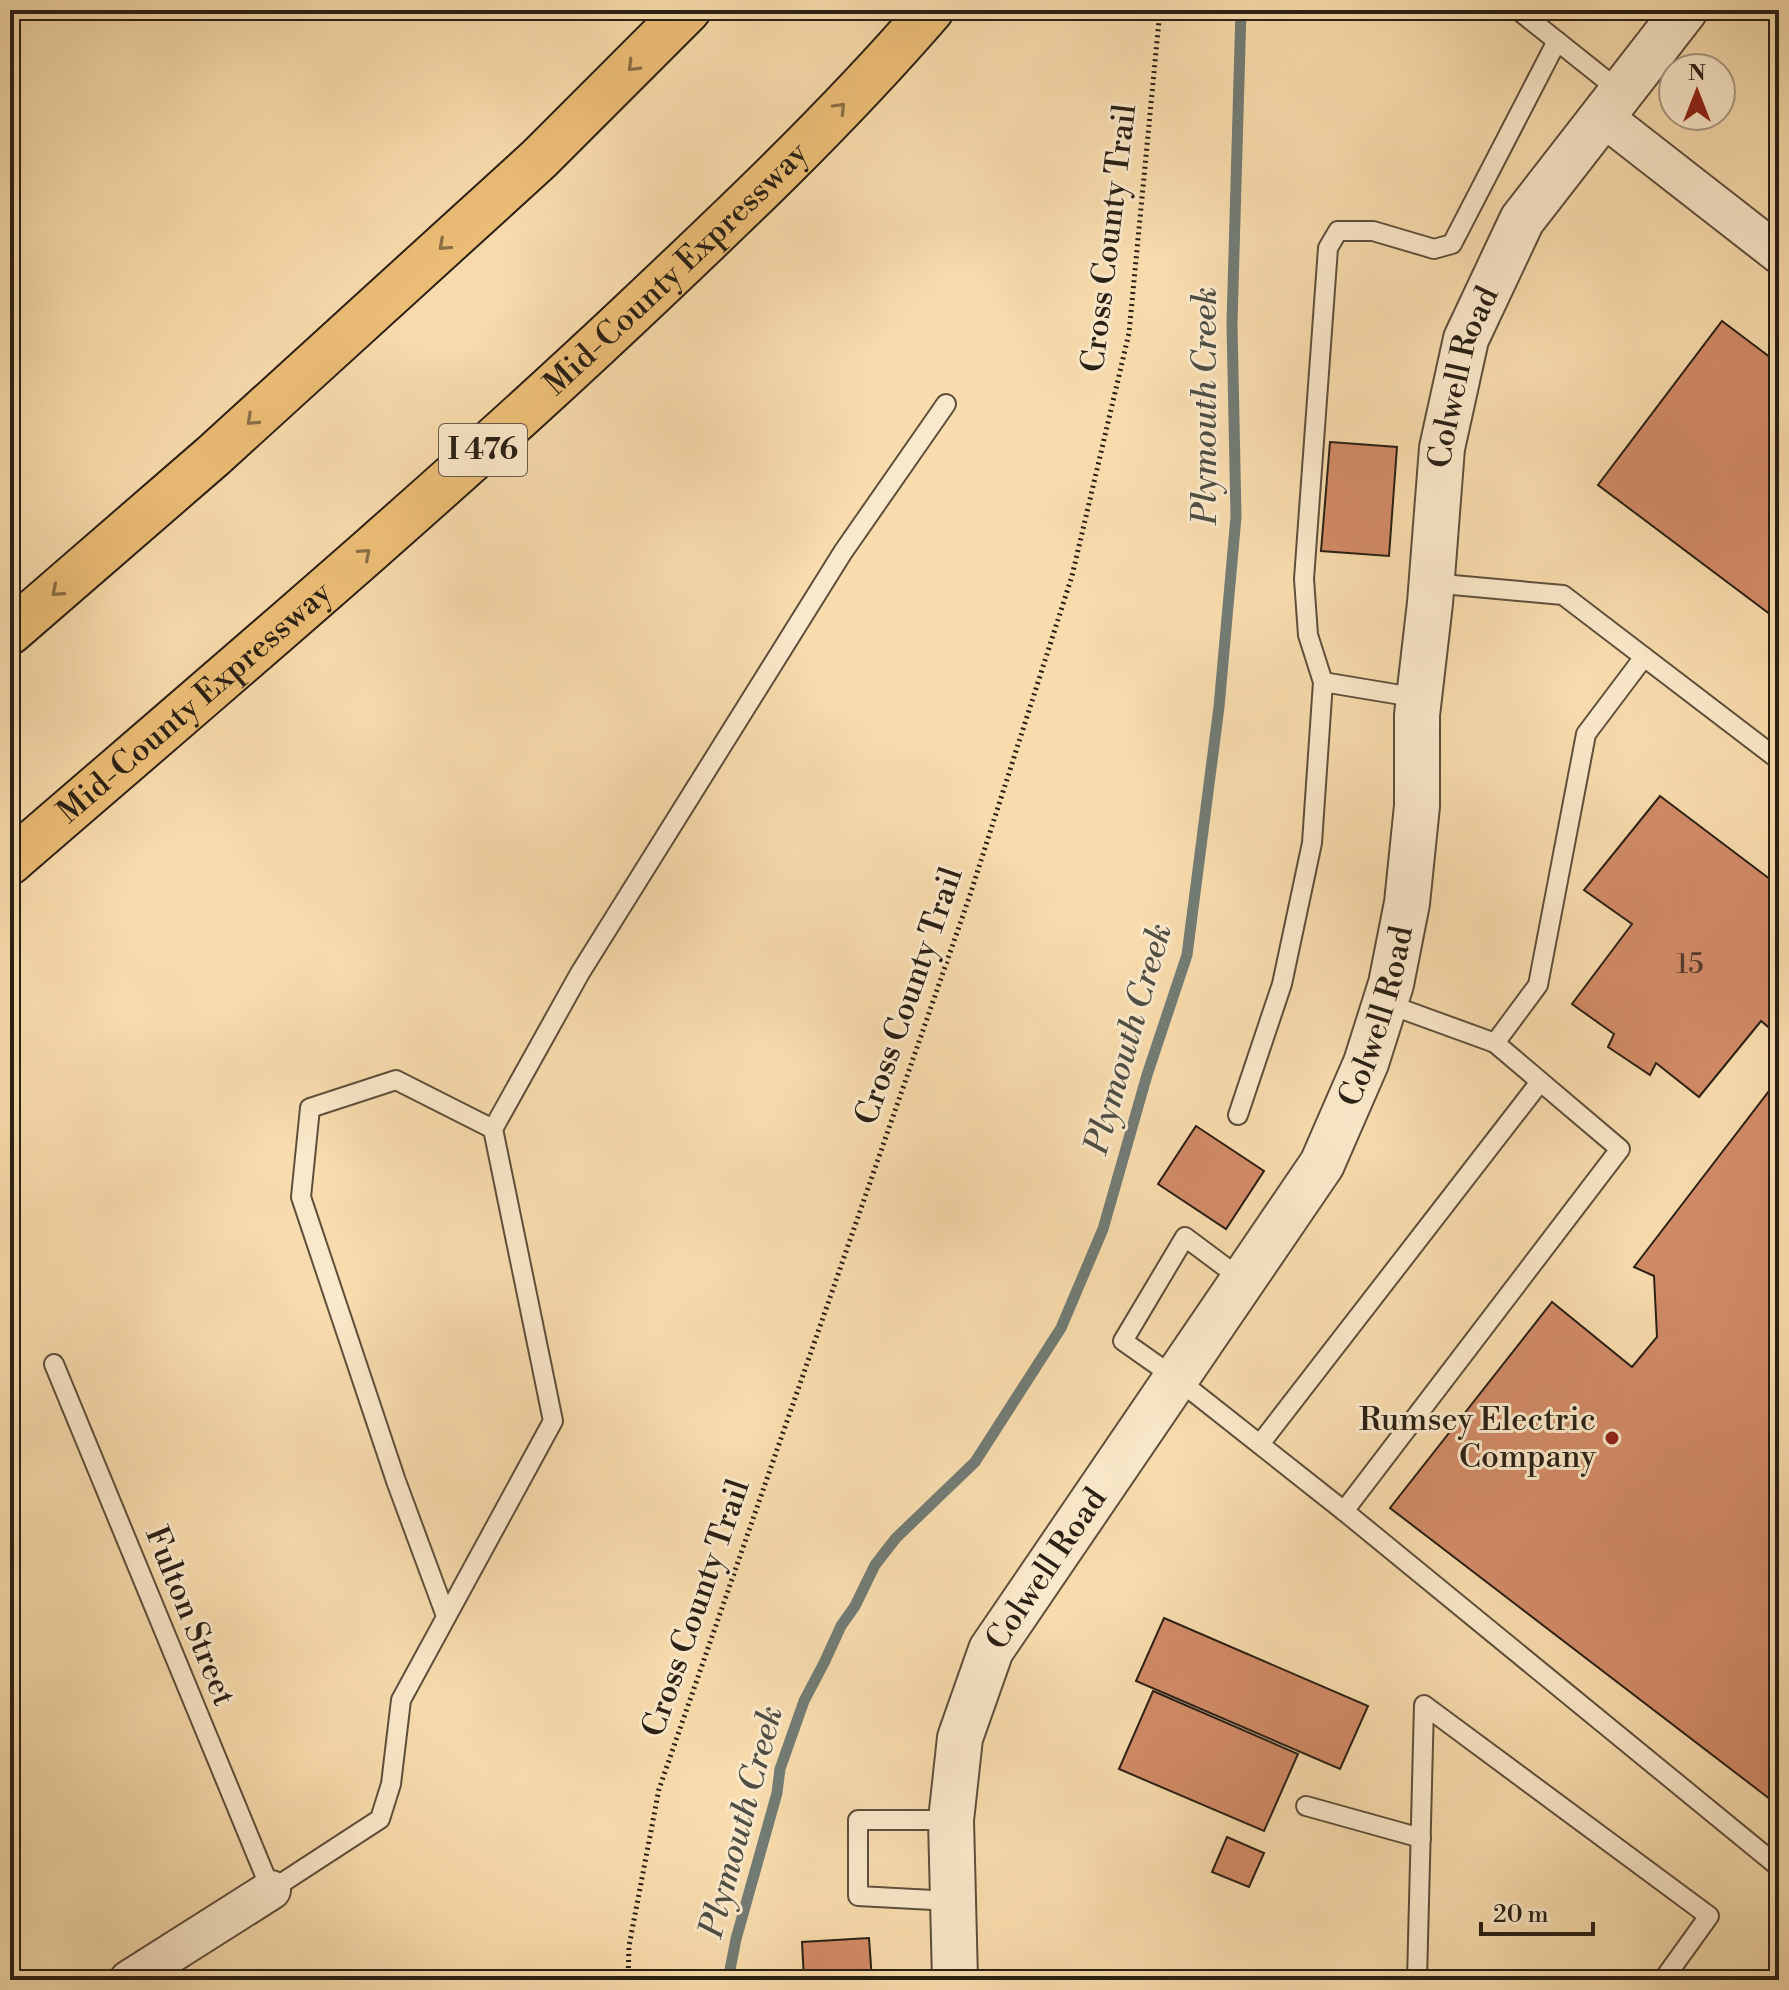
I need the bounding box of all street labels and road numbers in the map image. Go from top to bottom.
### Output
street label: Cross County Trail [1073,101,1145,374]
street label: Mid-County Expressway [536,133,817,404]
street label: Colwell Road [1421,280,1508,469]
road number: I 476 [439,424,527,476]
street label: Mid-County Expressway [49,573,340,832]
street label: Cross County Trail [846,861,972,1130]
street label: Colwell Road [1329,922,1422,1113]
street label: Cross County Trail [633,1473,759,1742]
street label: Colwell Road [977,1480,1115,1658]
street label: Fulton Street [136,1520,244,1712]

